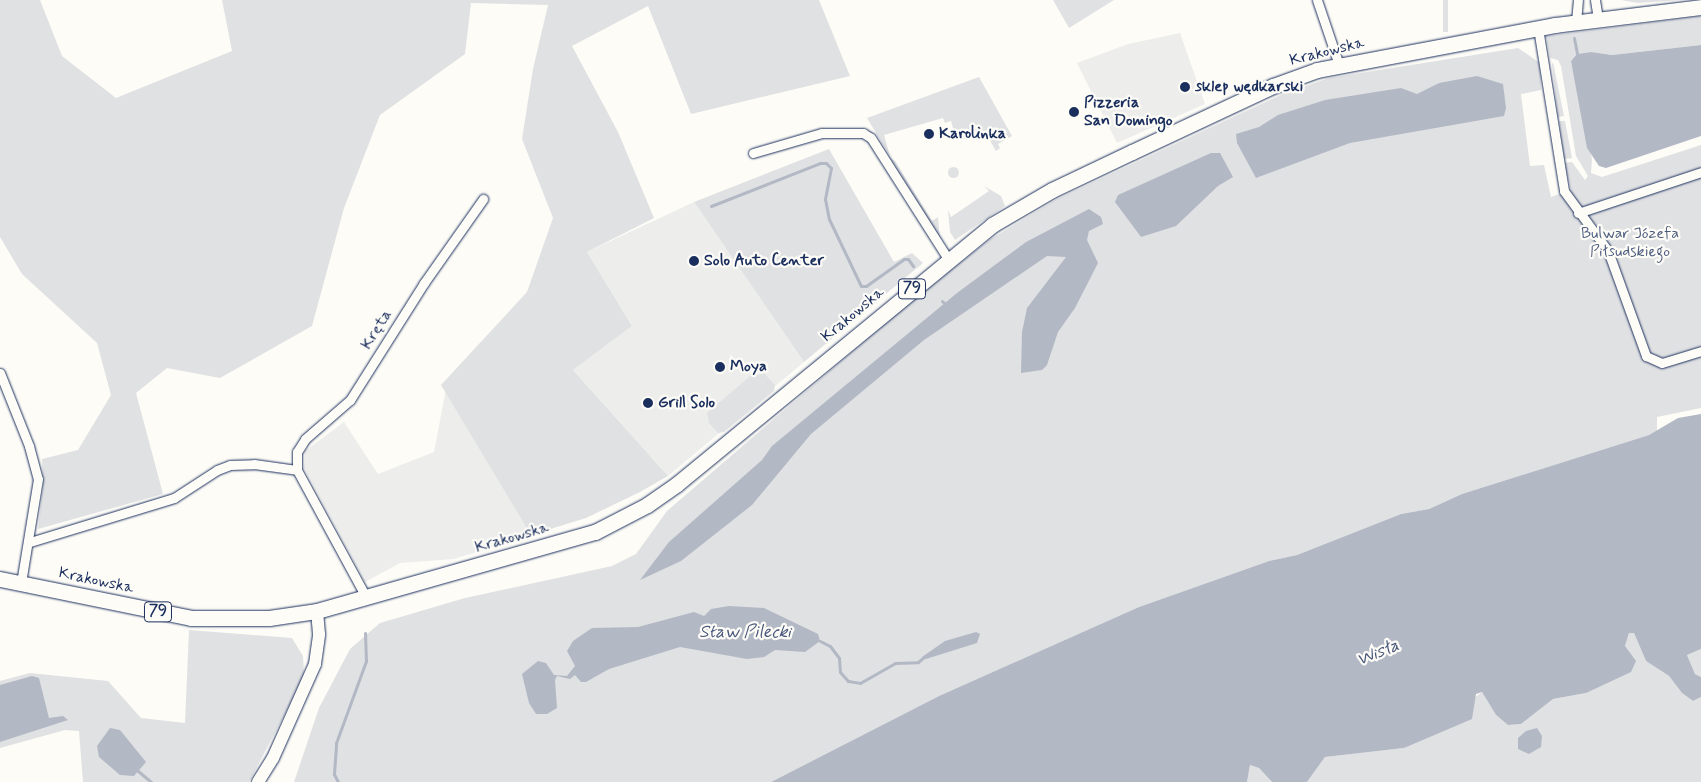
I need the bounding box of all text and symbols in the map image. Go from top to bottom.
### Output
street label: Krakowska [1288,33,1366,71]
place label: sklep wędkarski [1195,77,1304,97]
marker: sklep wędkarski [1179,81,1191,93]
place label: Pizzeria San Domingo [1084,93,1177,131]
marker: Pizzeria San Domingo [1068,106,1080,118]
place label: Karolinka [939,124,1006,144]
marker: Karolinka [923,128,935,140]
park label: Bulwar Józefa Piłsudskiego [1580,224,1680,262]
place label: Solo Auto Center [704,251,819,271]
marker: Solo Auto Center [688,255,700,267]
road number: 79 [897,276,927,302]
street label: Krakowska [818,283,888,347]
street label: Kręta [357,307,397,353]
place label: Moya [730,357,767,377]
marker: Moya [714,361,726,373]
place label: Grill Solo [658,393,716,413]
marker: Grill Solo [642,397,654,409]
street label: Krakowska [473,518,551,558]
street label: Krakowska [57,564,135,598]
road number: 79 [143,600,173,624]
water label: Staw Pilecki [699,621,791,643]
water label: Wisła [1354,635,1402,671]

